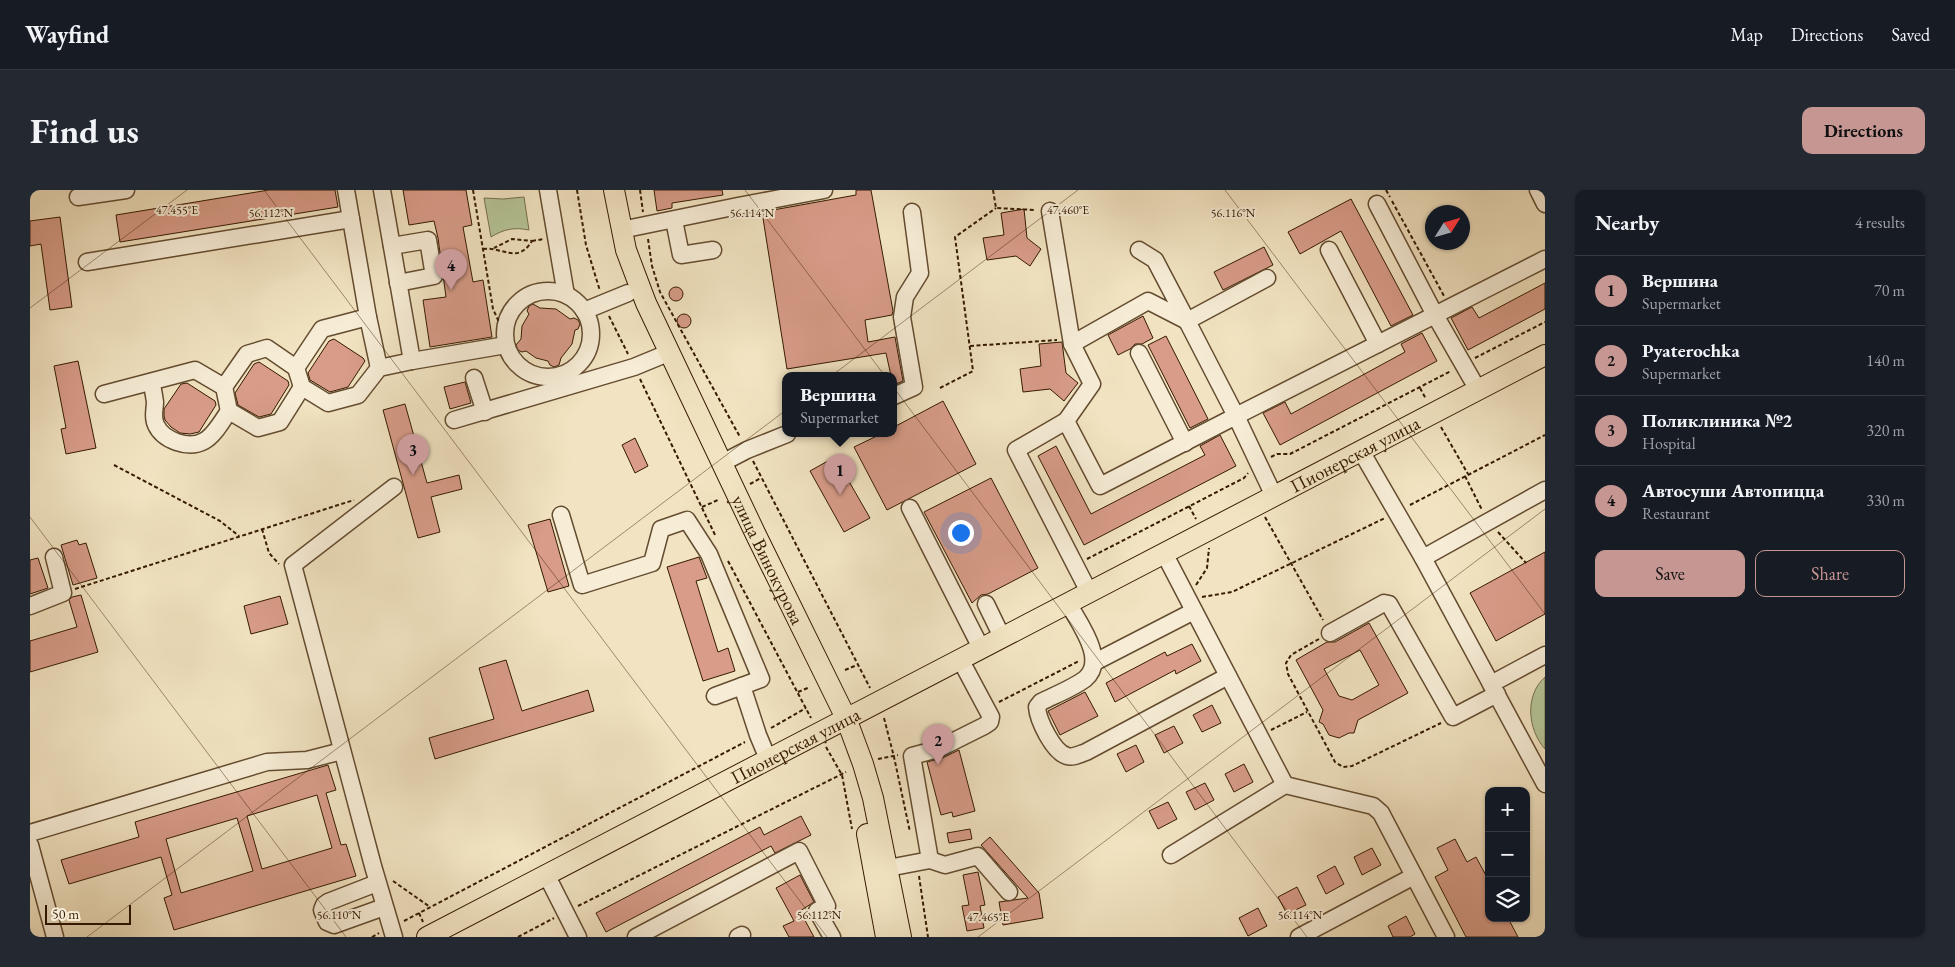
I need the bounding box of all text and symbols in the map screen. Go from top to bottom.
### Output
text: Wayfind [25,19,109,50]
text: Map [1731,23,1763,46]
text: Directions [1791,23,1863,46]
text: Saved [1891,23,1930,46]
button: Directions [1802,107,1925,154]
text: Find us [30,108,139,153]
text: 47.455°E [156,202,198,218]
text: 47.460°E [1047,202,1089,218]
text: 56.112°N [249,205,294,221]
text: 56.114°N [730,205,775,221]
text: 56.116°N [1211,205,1256,221]
north arrow [1425,205,1470,250]
text: Nearby [1595,209,1659,236]
text: 4 results [1855,212,1905,233]
pin: 4 [435,249,467,290]
text: Вершина [1642,268,1718,293]
text: 1 [1607,280,1615,301]
text: 70 m [1874,280,1905,301]
text: Supermarket [1642,293,1721,314]
text: Pyaterochka [1642,338,1740,363]
text: 2 [1607,350,1615,371]
text: 140 m [1866,350,1905,371]
text: Supermarket [1642,363,1721,384]
popup [782,372,897,437]
text: Вершина [800,382,876,407]
text: Supermarket [800,407,879,428]
text: Поликлиника №2 [1642,408,1792,433]
street label: Пионерская улица [1286,410,1424,498]
text: 3 [1607,420,1615,441]
text: 320 m [1866,420,1905,441]
text: Hospital [1642,433,1696,454]
pin: 3 [397,434,429,475]
pin: 1 [824,454,856,495]
text: Автосуши Автопицца [1642,478,1824,503]
text: 4 [1607,490,1615,511]
text: 330 m [1866,490,1905,511]
street label: улица Винокурова [726,491,811,629]
text: Restaurant [1642,503,1710,524]
your location [948,520,974,546]
button: Save [1595,550,1745,597]
button: Share [1755,550,1905,597]
street label: Пионерская улица [726,701,865,789]
pin: 2 [922,724,954,765]
map controls [1485,787,1530,922]
button: + [1485,787,1530,832]
button: − [1485,832,1530,877]
button: layers [1485,877,1530,922]
scale bar [45,902,131,925]
text: 50 m [52,905,79,923]
text: 56.110°N [317,907,362,923]
text: 56.112°N [797,907,842,923]
text: 56.114°N [1278,907,1323,923]
text: 47.465°E [967,909,1009,925]

